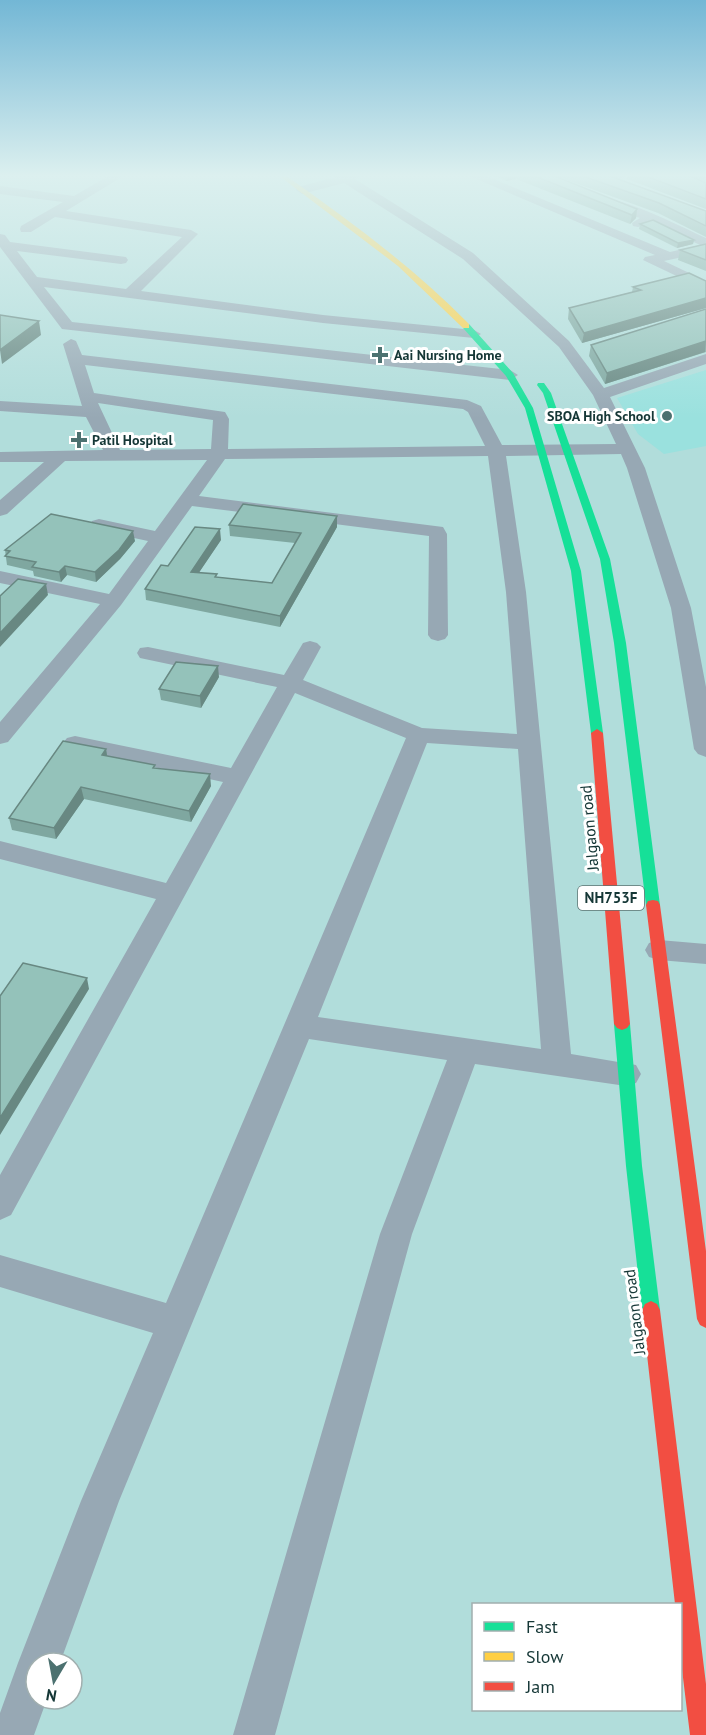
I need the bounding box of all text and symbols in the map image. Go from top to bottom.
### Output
marker: Aai Nursing Home [371,346,389,364]
place label: Aai Nursing Home [394,346,502,364]
place label: SBOA High School [547,407,656,425]
marker: SBOA High School [660,409,674,423]
marker: Patil Hospital [70,431,88,449]
place label: Patil Hospital [92,431,174,449]
street label: Jalgaon road [575,784,603,873]
road number: NH753F [578,886,644,910]
street label: Jalgaon road [619,1268,649,1357]
legend [472,1603,682,1711]
text: Fast [526,1615,558,1638]
text: Slow [526,1645,564,1668]
north arrow [24,1651,84,1711]
text: Jam [525,1675,555,1698]
text: N [44,1685,58,1707]

